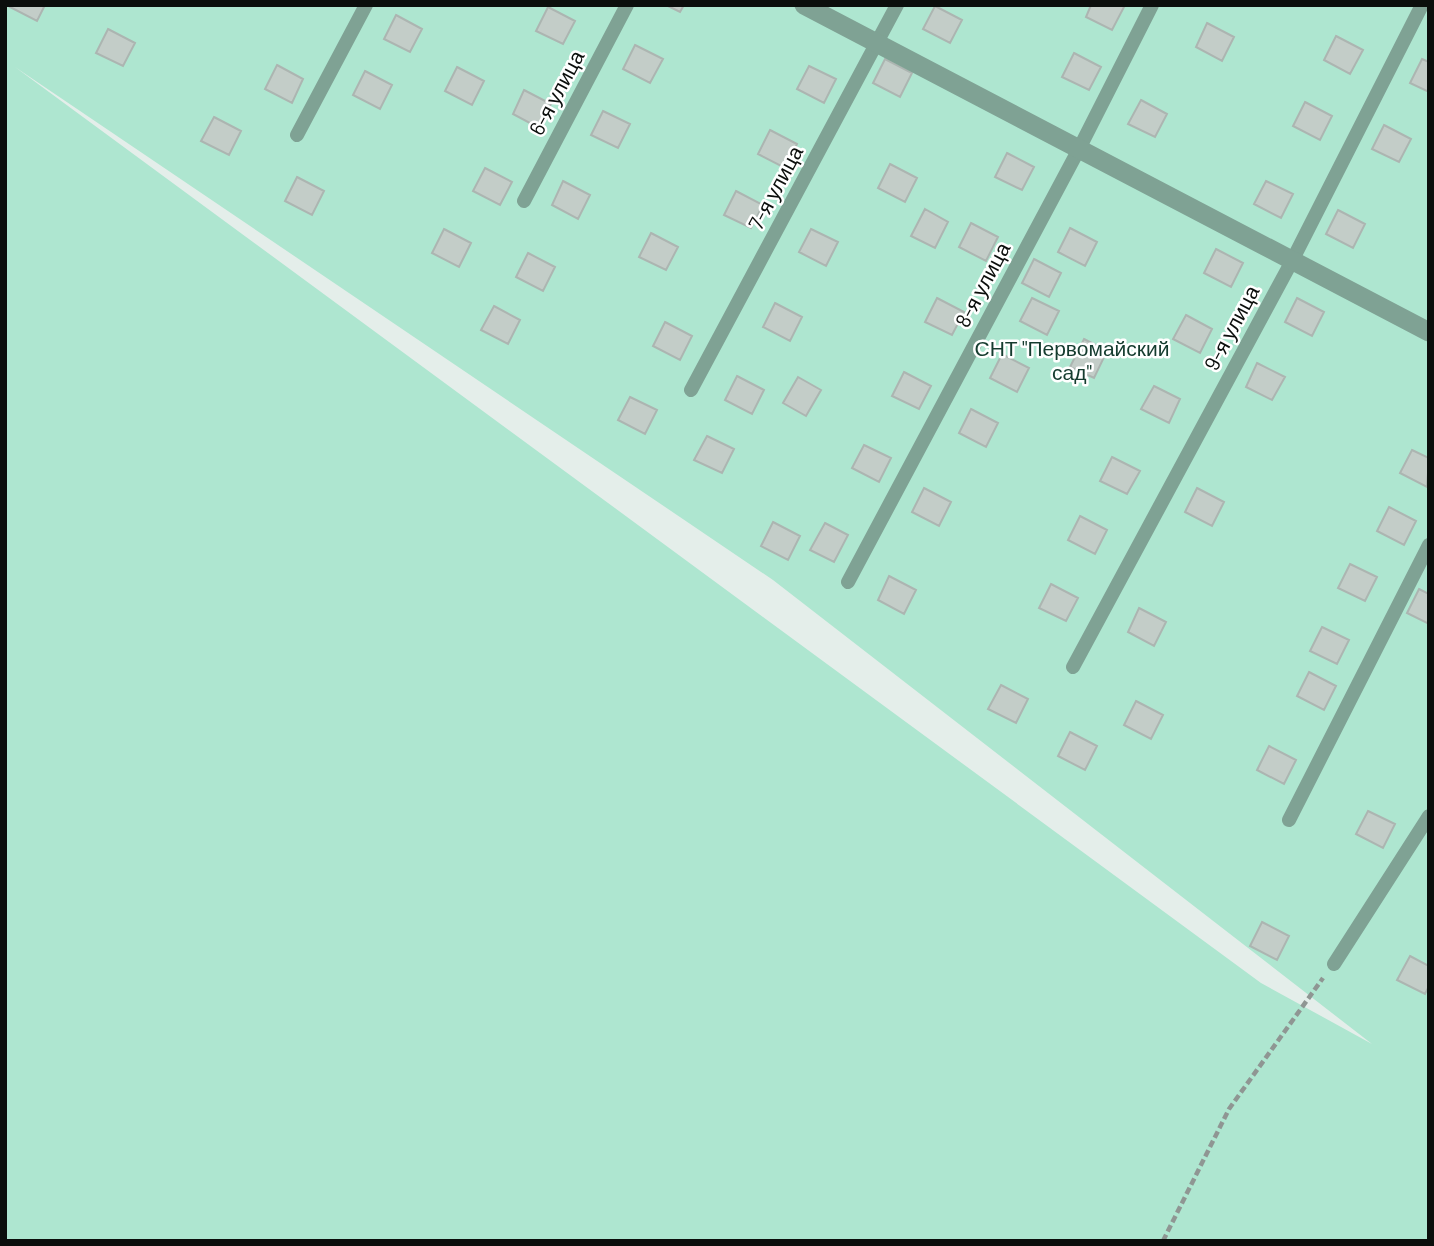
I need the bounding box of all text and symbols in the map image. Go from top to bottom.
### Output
street label: 6-я улица [523,45,589,139]
street label: 7-я улица [742,141,807,234]
street label: 8-я улица [949,237,1015,331]
street label: 9-я улица [1198,280,1264,374]
park label: СНТ "Первомайский сад" [975,335,1169,384]

